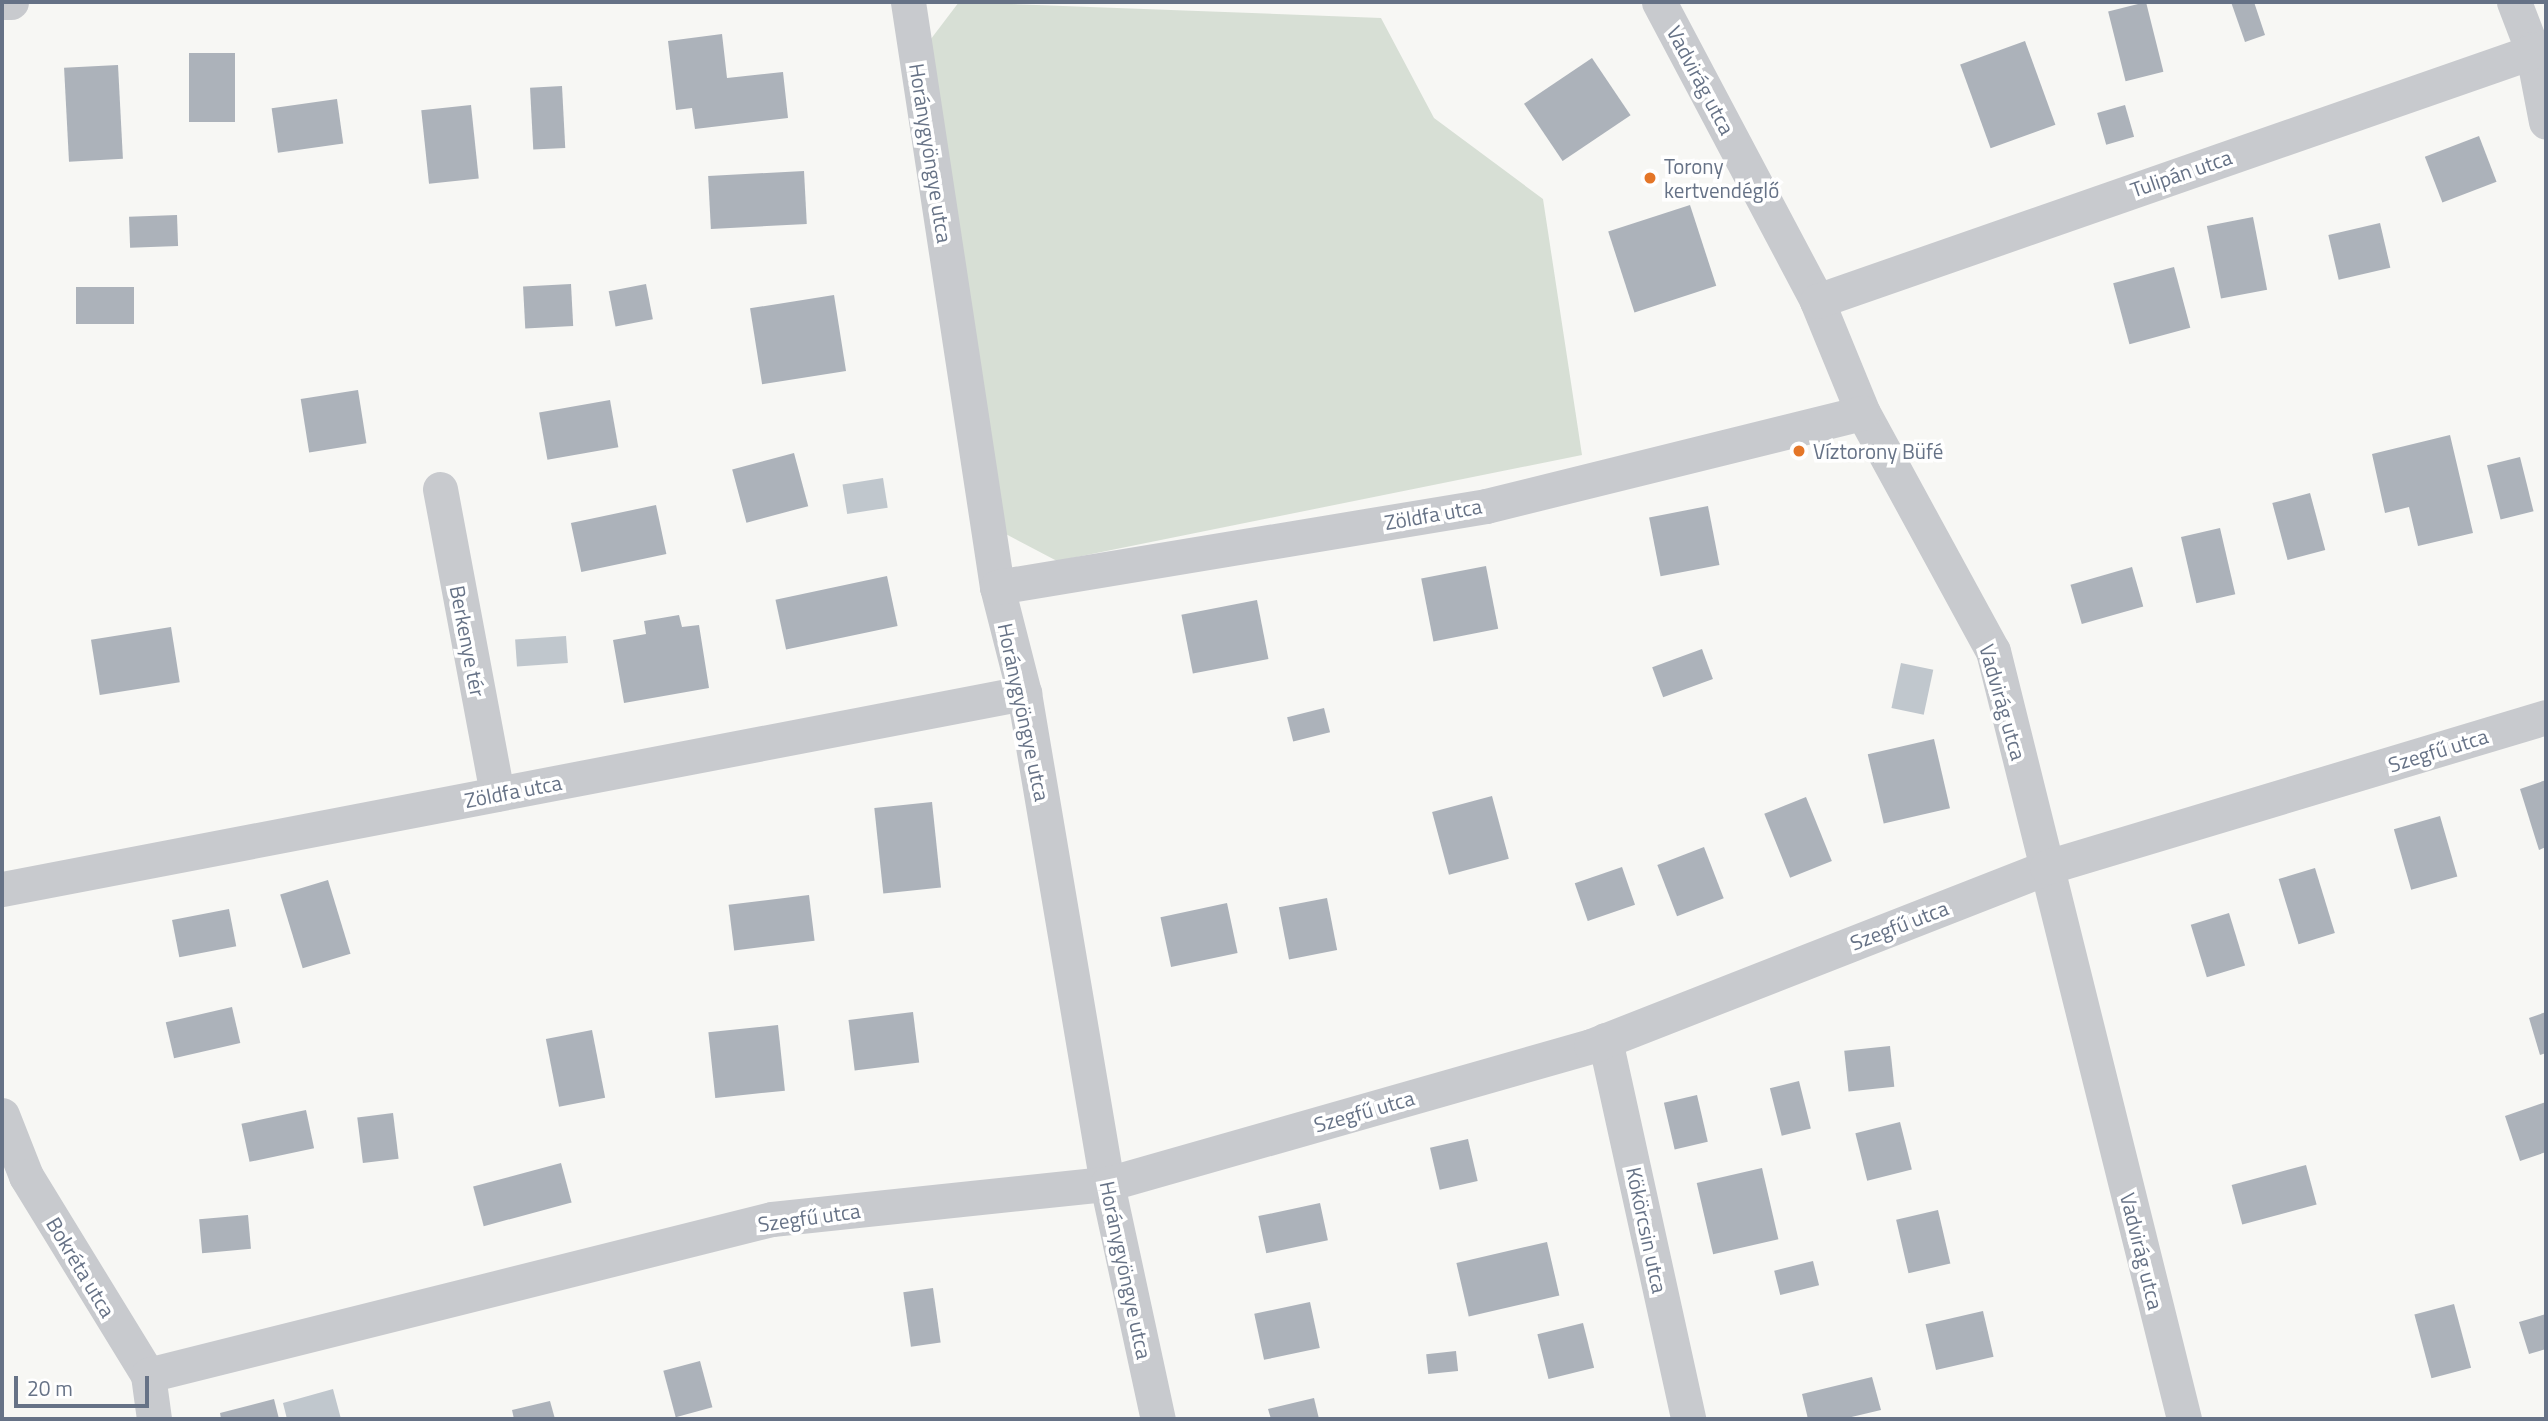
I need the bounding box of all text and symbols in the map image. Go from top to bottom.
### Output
street label: Vadvirág utca [1662,21,1740,139]
street label: Horánygyöngye utca [904,61,958,245]
street label: Tulipán utca [2127,144,2235,202]
place label: Torony kertvendéglő [1664,153,1779,203]
marker: Torony kertvendéglő [1642,170,1658,186]
place label: Víztorony Büfé [1813,438,1943,464]
marker: Víztorony Büfé [1791,443,1807,459]
street label: Zöldfa utca [1382,493,1484,535]
street label: Berkenye tér [445,583,491,699]
street label: Horánygyöngye utca [993,621,1055,803]
street label: Vadvirág utca [1974,641,2032,763]
street label: Szegfű utca [2385,723,2491,777]
street label: Zöldfa utca [462,769,564,813]
street label: Szegfű utca [1846,895,1952,955]
street label: Szegfű utca [1311,1085,1417,1137]
street label: Kökörcsin utca [1621,1165,1673,1295]
street label: Horánygyöngye utca [1095,1179,1157,1361]
street label: Vadvirág utca [2115,1190,2169,1312]
street label: Szegfű utca [756,1197,862,1237]
street label: Bokréta utca [41,1212,121,1322]
scale bar [18,1362,152,1406]
text: 20 m [27,1372,73,1404]

